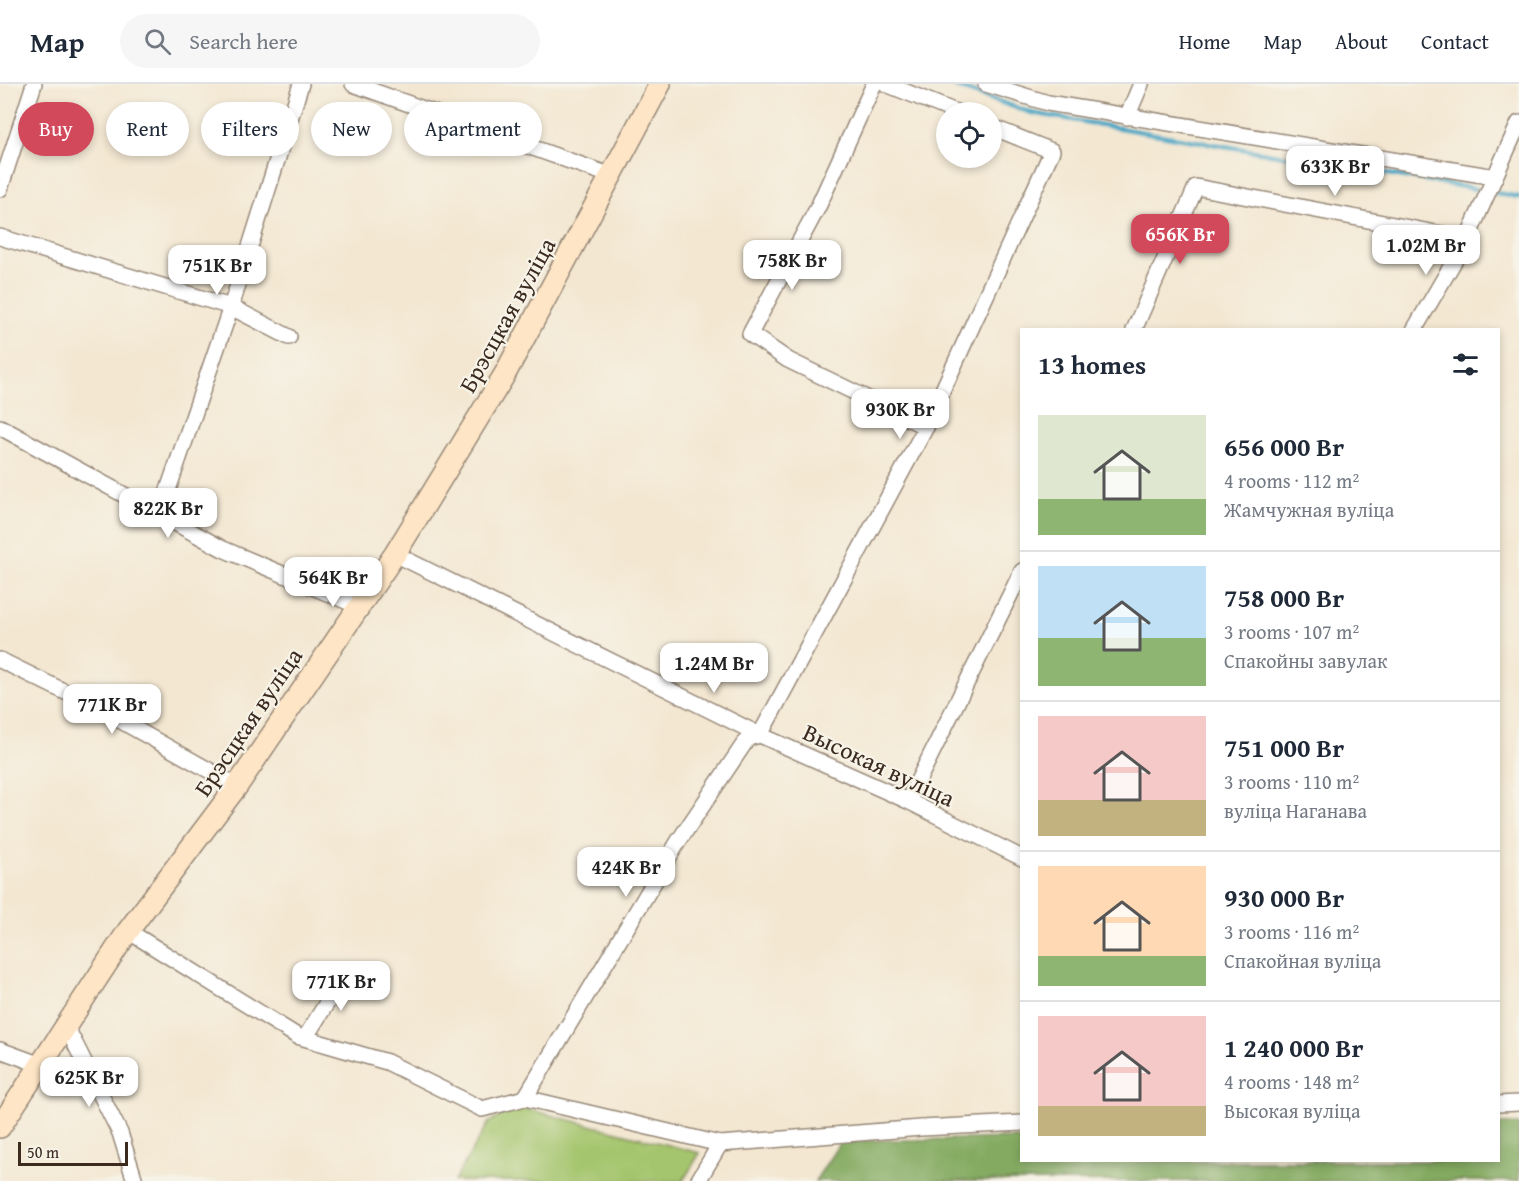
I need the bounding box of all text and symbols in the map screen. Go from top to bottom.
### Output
search box [120,14,540,68]
text: Map [30,21,84,62]
icon: search [141,25,174,58]
text: Search here [189,25,298,57]
text: Home [1179,26,1230,57]
text: Map [1263,26,1302,57]
text: About [1335,26,1388,57]
text: Contact [1421,26,1489,57]
chip: Buy [18,102,94,156]
chip: Rent [106,102,189,156]
chip: Filters [201,102,299,156]
chip: New [311,102,392,156]
chip: Apartment [404,102,542,156]
map controls [936,102,1002,168]
button: locate [936,102,1002,168]
pin: 633K Br [1280,146,1390,197]
text: 633K Br [1300,151,1370,180]
pin: 656K Br [1125,214,1235,265]
text: 656K Br [1145,219,1215,248]
pin: 1.02M Br [1364,225,1488,276]
text: 1.02M Br [1386,230,1466,259]
street label: Брэсцкая вуліца [450,231,564,399]
pin: 758K Br [737,240,847,291]
pin: 751K Br [162,245,272,296]
text: 758K Br [757,245,827,274]
text: 751K Br [182,250,252,279]
text: 13 homes [1038,345,1146,384]
icon: filters [1449,348,1482,381]
pin: 930K Br [845,389,955,440]
text: 930K Br [865,394,935,423]
text: 656 000 Br [1224,427,1344,466]
icon: home [1086,439,1158,511]
text: 4 rooms · 112 m² [1224,466,1359,495]
pin: 822K Br [113,488,223,539]
text: 822K Br [133,493,203,522]
text: Жамчужная вуліца [1224,495,1394,524]
pin: 564K Br [278,557,388,608]
text: 564K Br [298,562,368,591]
text: 758 000 Br [1224,578,1344,617]
icon: home [1086,590,1158,662]
text: 3 rooms · 107 m² [1224,617,1359,646]
street label: Брэсцкая вуліца [185,640,311,803]
pin: 1.24M Br [652,643,776,694]
text: Спакойны завулак [1224,646,1387,675]
text: 1.24M Br [674,648,754,677]
pin: 771K Br [57,684,167,735]
text: 771K Br [77,689,147,718]
street label: Высокая вуліца [797,715,961,816]
text: 751 000 Br [1224,728,1344,767]
icon: home [1086,740,1158,812]
text: 3 rooms · 110 m² [1224,767,1359,796]
text: вуліца Наганава [1224,796,1367,825]
pin: 424K Br [571,847,681,898]
text: 424K Br [591,852,661,881]
text: 930 000 Br [1224,878,1344,917]
icon: home [1086,890,1158,962]
text: 3 rooms · 116 m² [1224,917,1359,946]
text: Спакойная вуліца [1224,946,1381,975]
pin: 771K Br [286,961,396,1012]
text: 771K Br [306,966,376,995]
text: 1 240 000 Br [1224,1028,1363,1067]
icon: home [1086,1040,1158,1112]
pin: 625K Br [34,1057,144,1108]
text: 625K Br [54,1062,124,1091]
text: 4 rooms · 148 m² [1224,1067,1359,1096]
text: Высокая вуліца [1224,1096,1360,1125]
scale bar [18,1139,128,1166]
text: 50 m [27,1140,59,1164]

